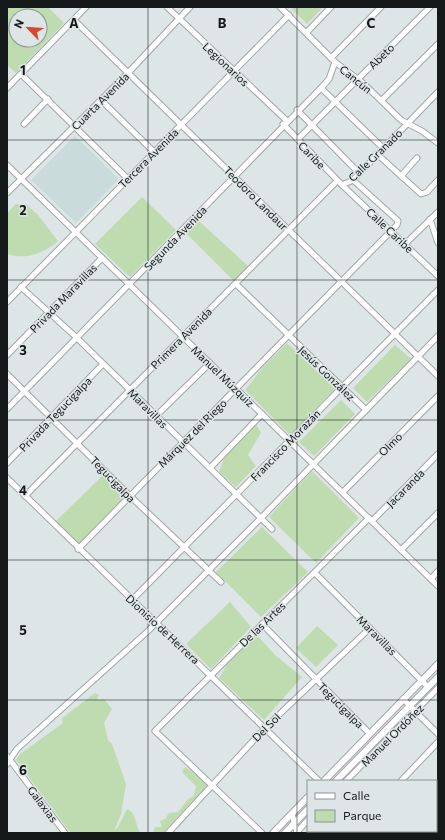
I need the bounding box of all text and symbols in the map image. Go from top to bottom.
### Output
north arrow [8,8,48,48]
text: A [69,15,79,31]
text: B [218,15,227,31]
text: C [367,15,376,31]
text: N [11,17,26,30]
street label: Legionarios [200,39,252,89]
street label: Abeto [366,40,397,71]
text: 1 [20,62,26,78]
street label: Cancún [337,62,375,96]
street label: Cuarta Avenida [69,70,131,132]
street label: Tercera Avenida [115,125,181,191]
street label: Calle Granado [345,126,405,184]
street label: Caribe [296,139,328,171]
street label: Teodoro Landaur [221,163,291,233]
text: 2 [19,202,27,218]
street label: Segunda Avenida [141,203,209,273]
street label: Calle Caribe [364,205,416,255]
street label: Privada Maravillas [27,261,99,335]
street label: Primera Avenida [148,305,214,371]
text: 3 [19,342,27,358]
street label: Manuel Múzquiz [189,343,257,410]
street label: Jesús González [295,343,358,404]
street label: Privada Tegucigalpa [16,374,94,454]
street label: Maravillas [125,385,171,431]
street label: Márquez del Riego [155,396,229,470]
street label: Francisco Morazán [248,407,322,483]
street label: Olmo [376,429,405,458]
street label: Tegucigalpa [88,453,138,505]
street label: Jacaranda [383,466,427,510]
text: 4 [19,482,27,498]
street label: Dionisio de Herrera [123,592,203,666]
street label: De las Artes [236,599,288,649]
street label: Maravillas [354,612,400,658]
text: 5 [19,622,27,638]
street label: Tegucigalpa [316,680,366,730]
street label: Manuel Ordóñez [358,701,426,769]
street label: Del Sol [249,710,283,744]
text: 6 [19,762,27,778]
legend [307,780,437,832]
street label: Galaxias [25,783,61,825]
text: Calle [343,788,370,802]
text: Parque [343,808,381,822]

